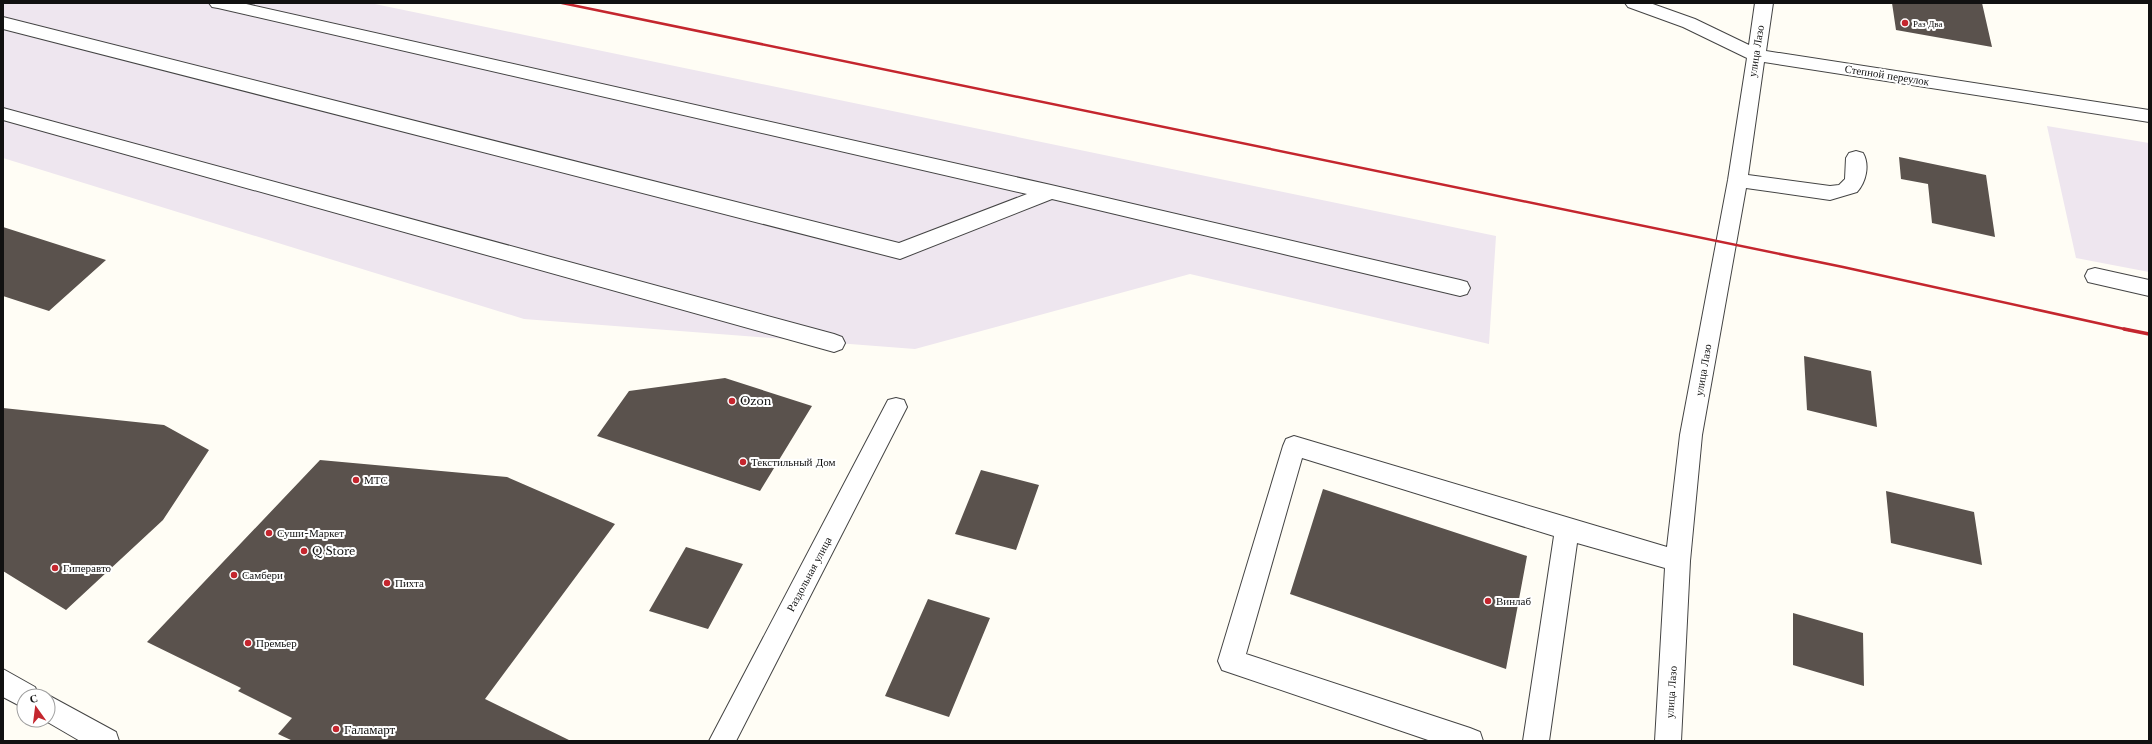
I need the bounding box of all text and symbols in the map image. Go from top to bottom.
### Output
marker: Раз Два [1900,18,1910,28]
place label: Раз Два [1913,18,1942,29]
street label: улица Лазо [1745,24,1767,78]
street label: Степной переулок [1844,61,1931,89]
street label: улица Лазо [1692,342,1715,397]
place label: Ozon [740,394,772,408]
marker: Ozon [727,396,737,406]
place label: Текстильный Дом [751,455,835,469]
marker: Текстильный Дом [738,457,748,467]
place label: МТС [364,473,388,487]
marker: МТС [351,475,361,485]
place label: Суши-Маркет [277,526,344,540]
marker: Суши-Маркет [264,528,274,538]
street label: Раздольная улица [783,534,835,614]
place label: Q Store [312,544,355,558]
marker: Q Store [299,546,309,556]
place label: Гиперавто [63,561,112,575]
marker: Гиперавто [50,563,60,573]
place label: Самбери [242,568,283,582]
marker: Самбери [229,570,239,580]
place label: Пихта [395,576,424,590]
marker: Пихта [382,578,392,588]
place label: Винлаб [1496,594,1531,608]
marker: Винлаб [1483,596,1493,606]
place label: Премьер [256,636,297,650]
marker: Премьер [243,638,253,648]
street label: улица Лазо [1662,665,1680,719]
north arrow [16,688,56,728]
text: С [28,691,39,706]
place label: Галамарт [344,721,396,738]
marker: Галамарт [331,724,341,734]

